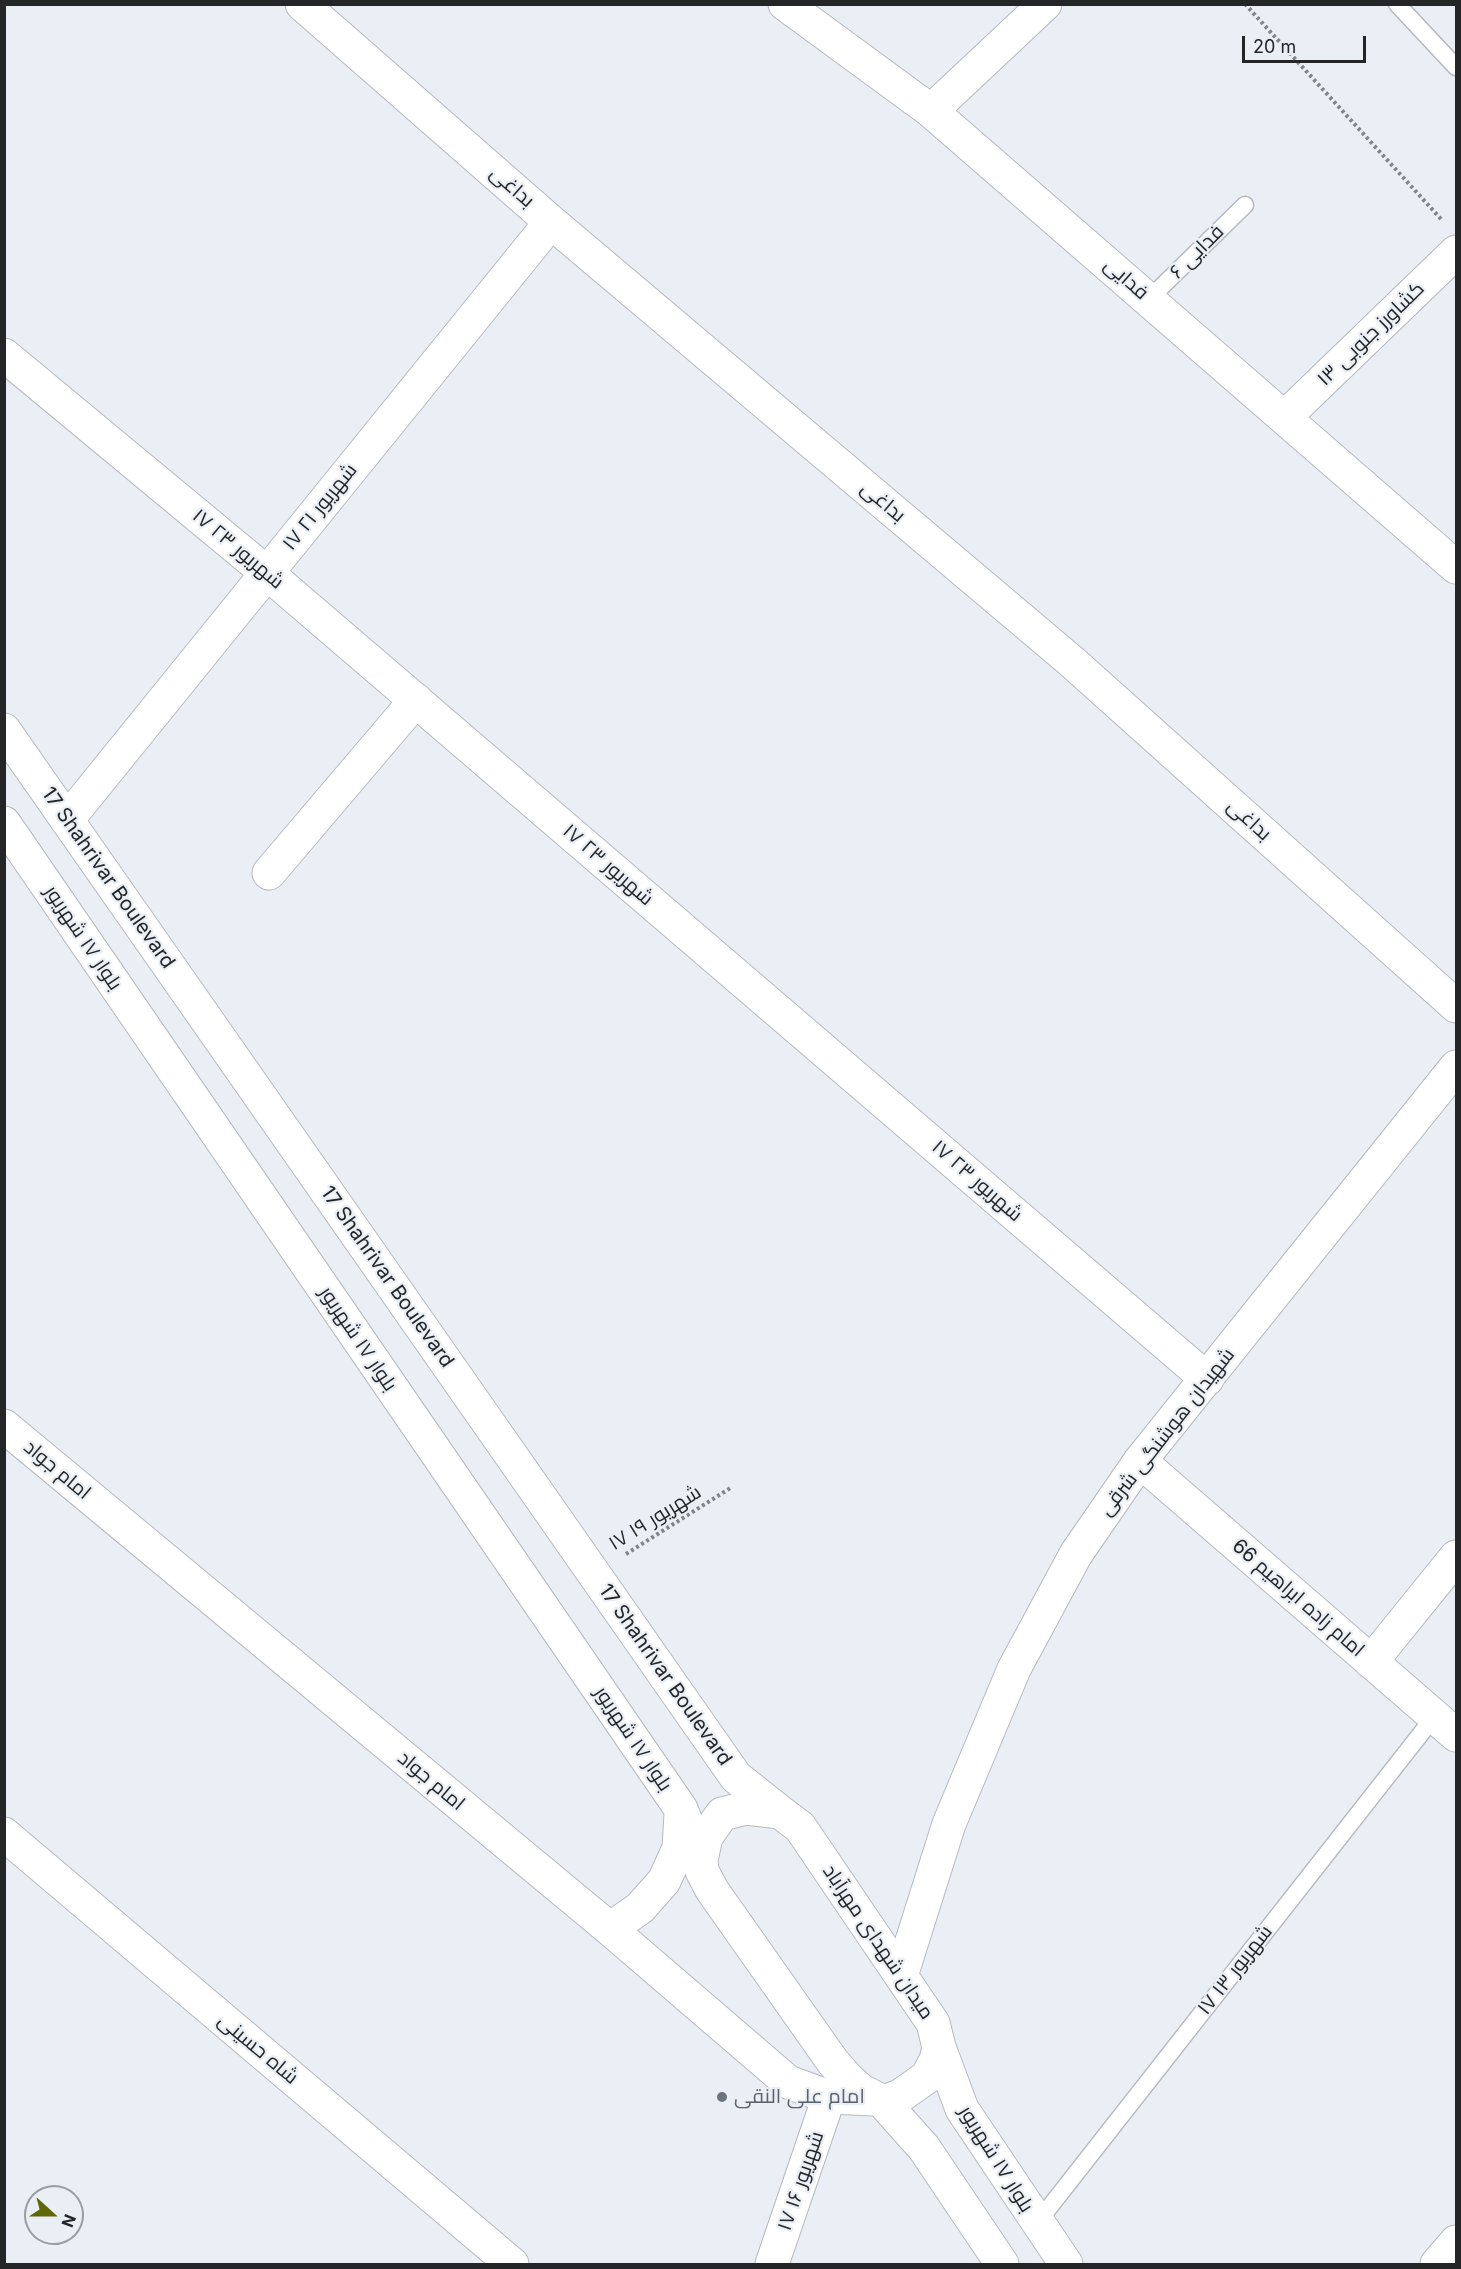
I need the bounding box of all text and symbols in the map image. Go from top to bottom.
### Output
scale bar [1245,24,1370,62]
text: 20 m [1253,36,1296,57]
street label: بداغی [485,161,539,213]
street label: فدایی ۶ [1165,220,1229,284]
street label: فدایی [1099,253,1153,305]
street label: کشاورز جنوبی ۱۳ [1312,277,1430,391]
street label: ۱۷ شهریور ۲۱ [278,459,362,555]
street label: بداغی [856,476,910,528]
street label: ۱۷ شهریور ۲۳ [187,504,289,594]
street label: 17 Shahrivar Boulevard [36,783,180,973]
street label: بداغی [1222,794,1276,846]
street label: ۱۷ شهریور ۲۳ [558,819,658,911]
street label: بلوار ۱۷ شهریور [39,881,127,995]
street label: ۱۷ شهریور ۲۳ [927,1135,1027,1227]
street label: 17 Shahrivar Boulevard [315,1182,459,1372]
street label: بلوار ۱۷ شهریور [314,1282,402,1396]
street label: شهیدان هوشنگی شرقی [1094,1343,1240,1521]
street label: امام جواد [19,1435,95,1505]
street label: ۱۷ شهریور ۱۹ [604,1480,706,1556]
street label: امام زاده ابراهیم 66 [1227,1534,1369,1662]
street label: 17 Shahrivar Boulevard [593,1580,737,1770]
street label: بلوار ۱۷ شهریور [589,1682,677,1796]
street label: امام جواد [393,1746,469,1816]
street label: میدان شهدای مهرآباد [817,1860,939,2024]
street label: ۱۷ شهریور ۱۳ [1192,1920,1278,2020]
street label: شاه حسینی [213,2008,303,2090]
place label: امام علی النقی [734,2085,865,2109]
marker: امام علی النقی [715,2090,729,2104]
street label: بلوار ۱۷ شهریور [954,2101,1038,2217]
street label: ۱۷ شهریور ۱۶ [773,2128,829,2234]
north arrow [24,2185,84,2245]
text: N [57,2211,80,2230]

